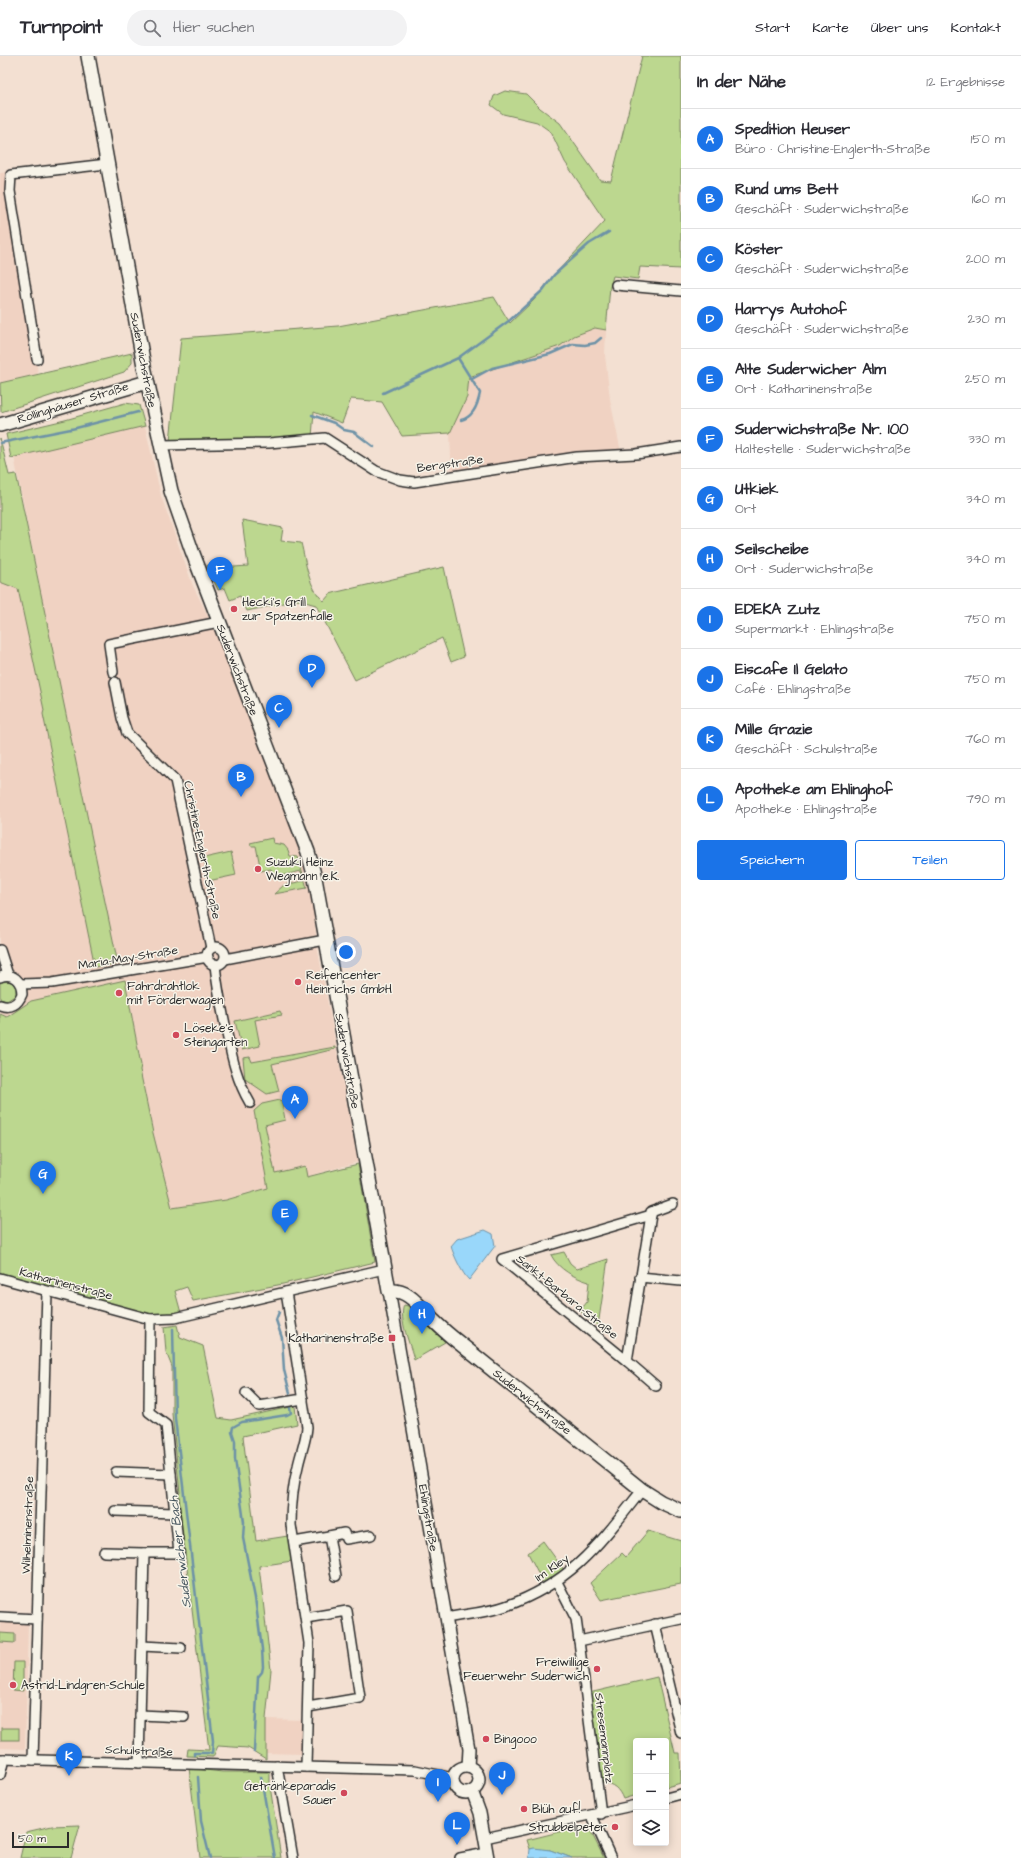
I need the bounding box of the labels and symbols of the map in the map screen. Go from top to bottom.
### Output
street label: Suderwichstraße [125,311,161,410]
street label: Röllinghäuser Straße [15,378,131,429]
street label: Bergstraße [416,451,485,478]
pin: F [207,557,233,590]
place label: Hecki's Grill zur Spatzenfalle [242,594,333,625]
marker: Hecki's Grill zur Spatzenfalle [229,604,239,614]
street label: Suderwichstraße [212,622,262,719]
pin: D [299,655,325,688]
pin: C [266,695,292,728]
pin: B [228,764,254,797]
street label: Christine-Englerth-Straße [178,779,225,921]
place label: Suzuki Heinz Wegmann e.K. [266,854,340,886]
marker: Suzuki Heinz Wegmann e.K. [253,864,263,874]
street label: Maria-May-Straße [77,942,180,975]
your location [336,942,356,962]
place label: Reifencenter Heinrichs GmbH [306,967,392,998]
marker: Reifencenter Heinrichs GmbH [293,977,303,987]
place label: Fahrdrahtlok mit Förderwagen [127,978,223,1010]
marker: Fahrdrahtlok mit Förderwagen [114,988,124,998]
street label: Suderwichstraße [330,1012,364,1111]
place label: Löseke's Steingarten [184,1020,247,1052]
marker: Löseke's Steingarten [171,1030,181,1040]
pin: A [282,1086,308,1119]
pin: G [30,1161,56,1194]
pin: E [272,1200,298,1233]
street label: Sankt-Barbara-Straße [512,1251,622,1344]
street label: Katharinenstraße [18,1263,115,1305]
pin: H [409,1301,435,1334]
place label: Katharinenstraße [288,1330,385,1347]
marker: Katharinenstraße [387,1333,397,1343]
street label: Suderwichstraße [489,1365,575,1439]
street label: Wilhelminenstraße [18,1475,38,1574]
street label: Ehlingstraße [413,1483,442,1553]
water label: Suderwicher Bach [164,1494,196,1609]
street label: Im Kley [531,1550,573,1587]
place label: Freiwillige Feuerwehr Suderwich [463,1654,590,1685]
marker: Freiwillige Feuerwehr Suderwich [592,1664,602,1674]
place label: Astrid-Lindgren-Schule [21,1677,145,1695]
marker: Astrid-Lindgren-Schule [8,1680,18,1690]
street label: Stresemannplatz [590,1692,618,1784]
place label: Bingooo [494,1731,537,1749]
marker: Bingooo [481,1734,491,1744]
street label: Schulstraße [105,1741,174,1761]
pin: K [56,1743,82,1776]
pin: J [489,1762,515,1795]
pin: I [425,1769,451,1802]
place label: Getränkeparadis Sauer [244,1778,336,1809]
marker: Getränkeparadis Sauer [339,1788,349,1798]
place label: Blüh auf! [532,1801,581,1818]
marker: Blüh auf! [519,1804,529,1814]
pin: L [444,1812,470,1845]
place label: Strubbelpeter [529,1819,607,1836]
marker: Strubbelpeter [610,1822,620,1832]
scale bar [12,1830,69,1849]

